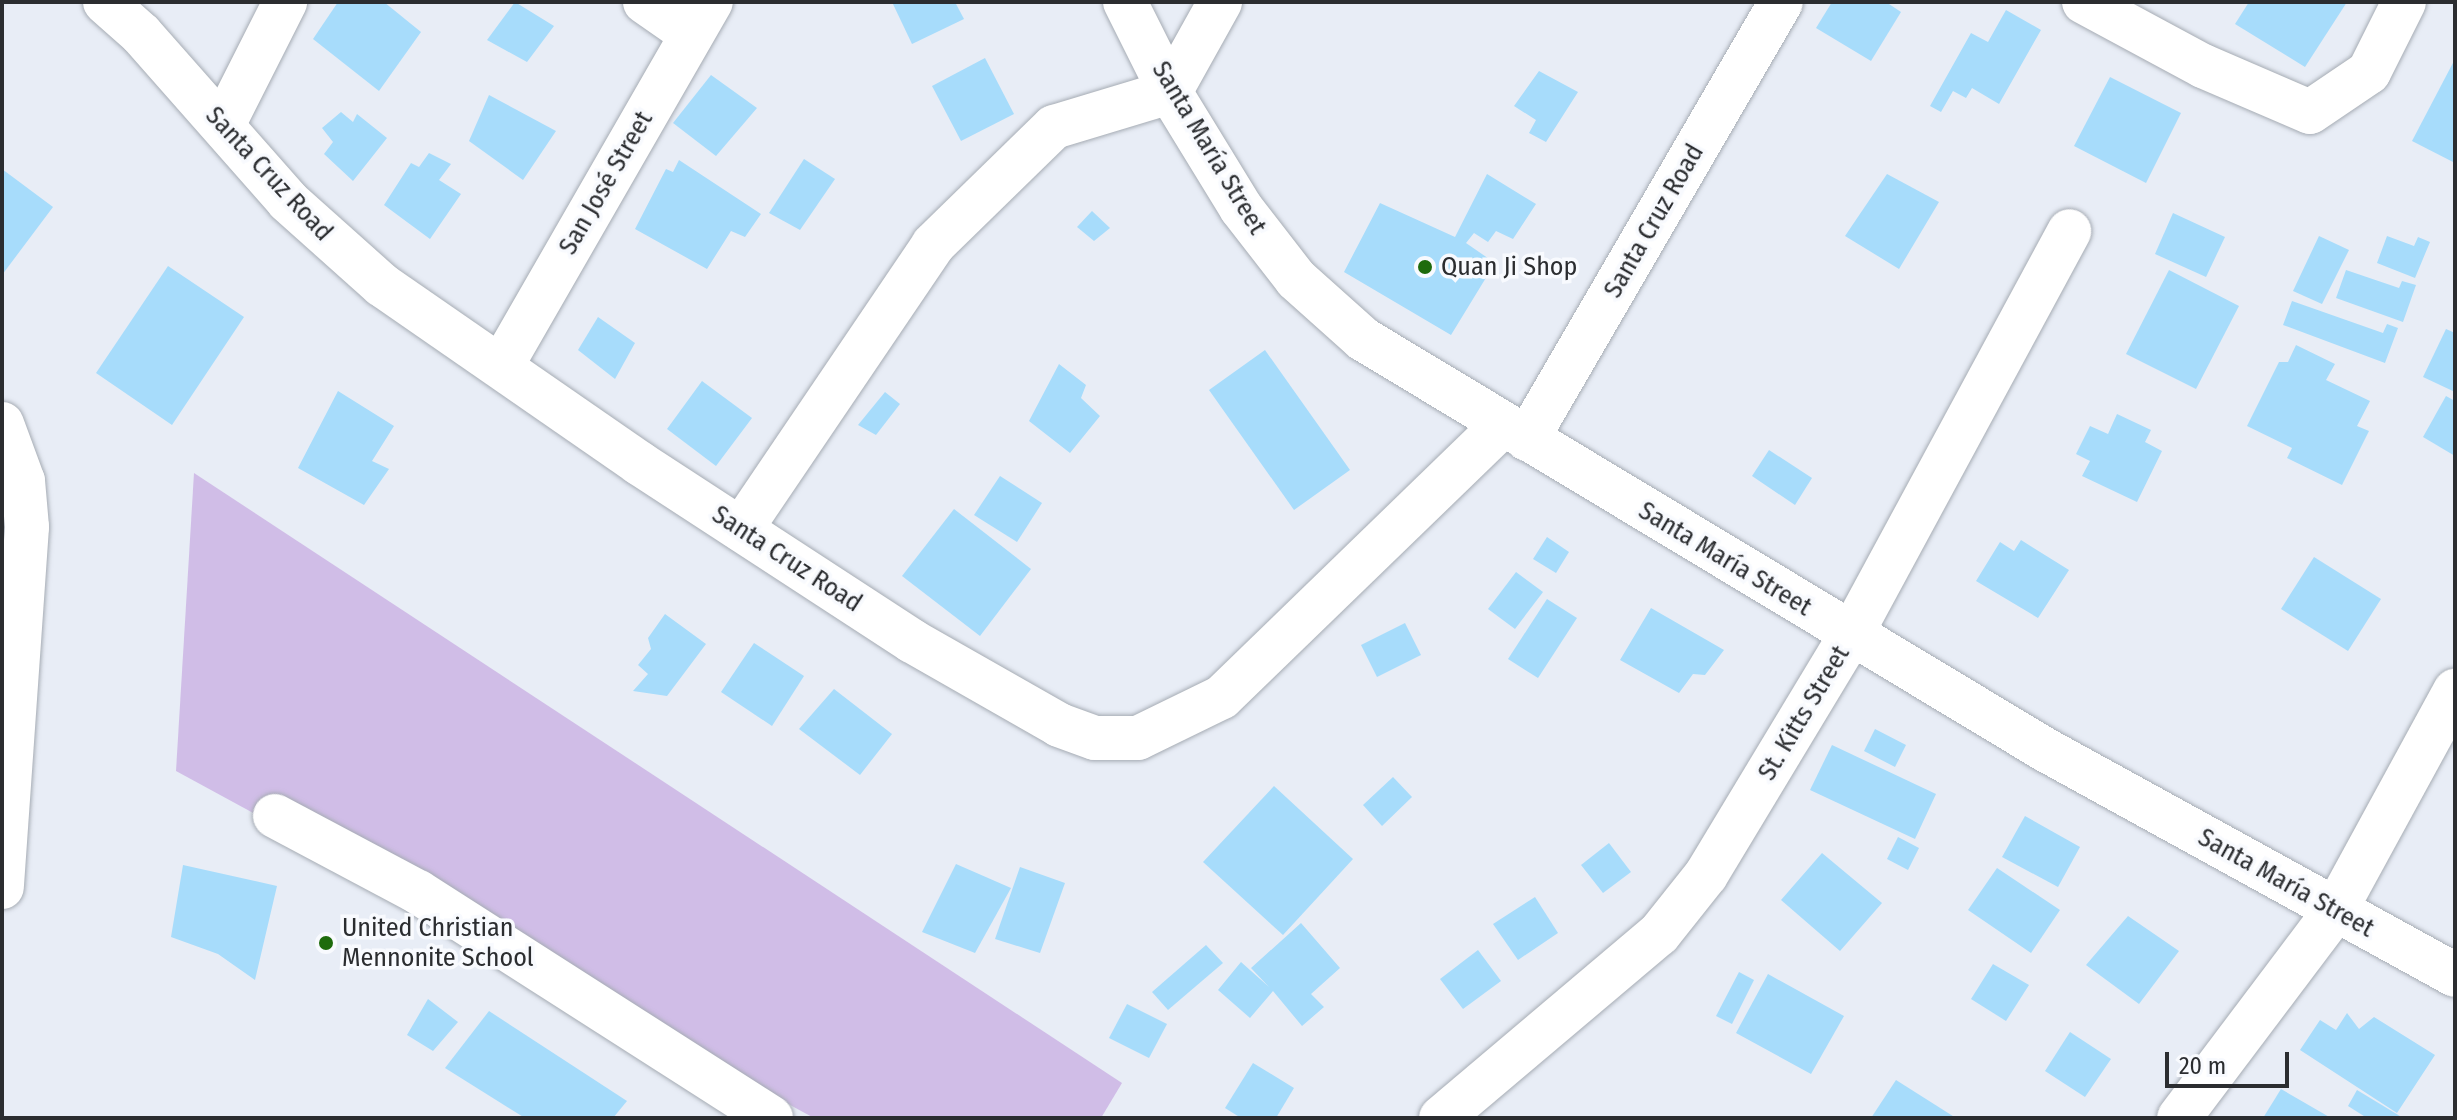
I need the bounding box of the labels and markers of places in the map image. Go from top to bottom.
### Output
place label: Quan Ji Shop [1441,251,1577,283]
marker: Quan Ji Shop [1416,258,1434,276]
place label: United Christian Mennonite School [342,912,534,974]
marker: United Christian Mennonite School [317,934,335,952]

